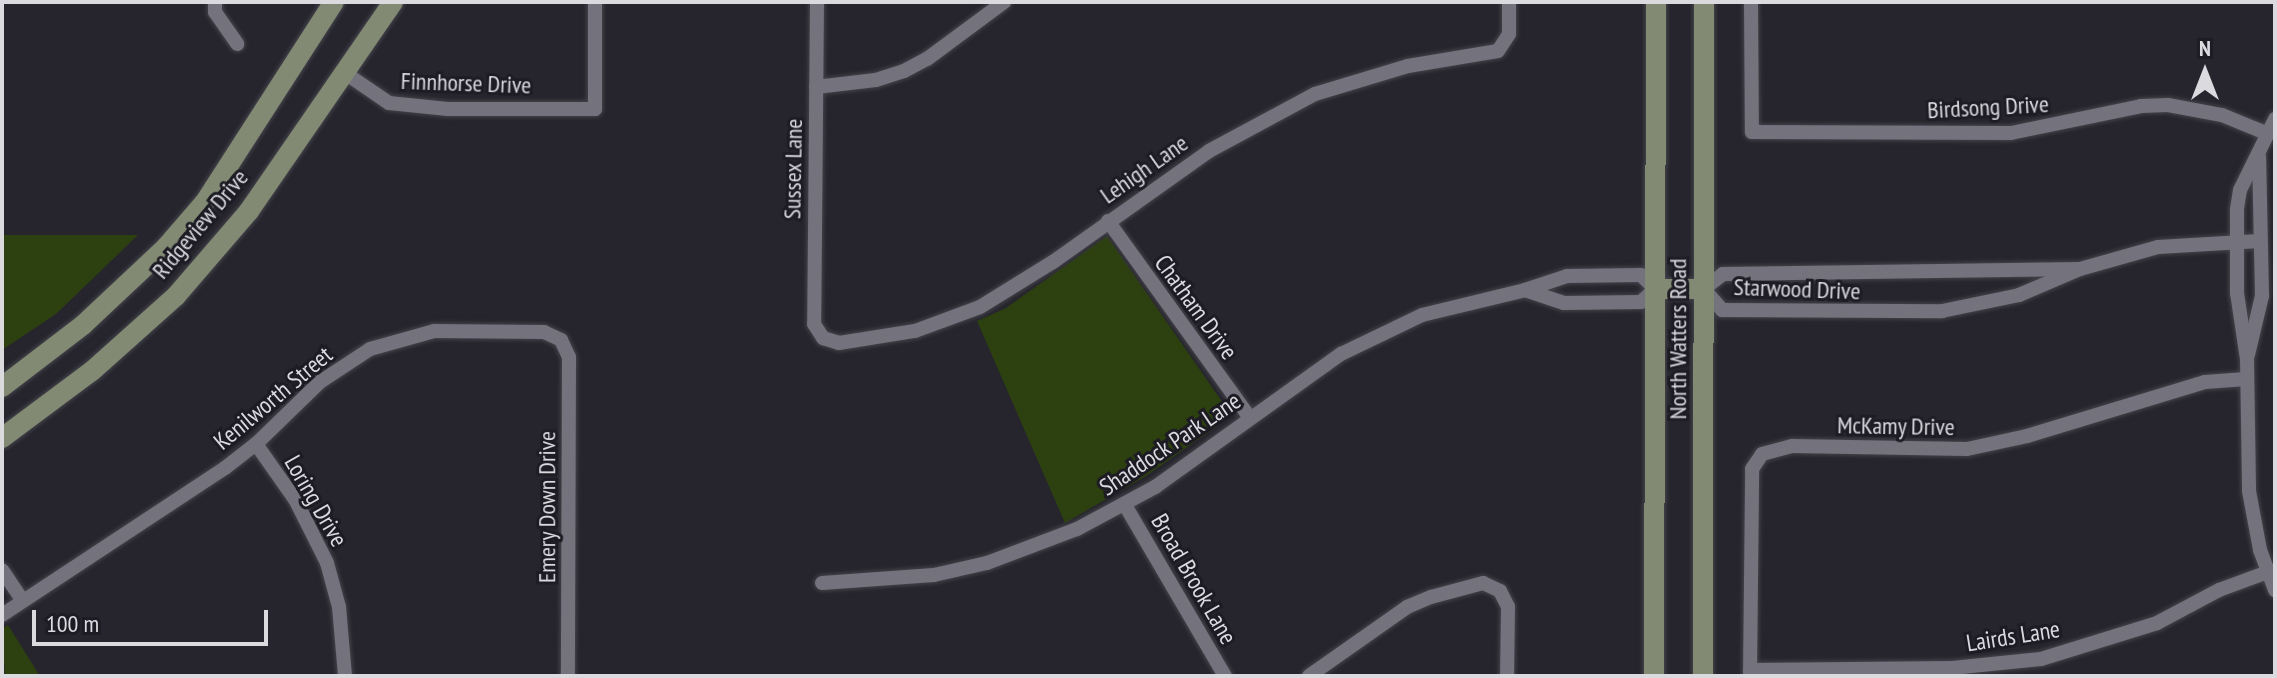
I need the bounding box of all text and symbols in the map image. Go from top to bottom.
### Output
north arrow [2165,32,2245,112]
text: N [2199,34,2211,62]
street label: Finnhorse Drive [400,66,532,100]
street label: Birdsong Drive [1927,89,2049,125]
street label: Sussex Lane [778,118,808,220]
street label: Lehigh Lane [1095,128,1193,210]
street label: Ridgeview Drive [146,163,254,285]
street label: Chatham Drive [1148,249,1244,365]
street label: North Watters Road [1664,258,1692,420]
street label: Starwood Drive [1733,272,1861,306]
street label: Kenilworth Street [208,340,338,456]
street label: Shaddock Park Lane [1094,386,1246,502]
street label: McKamy Drive [1837,411,1955,441]
street label: Emery Down Drive [533,431,561,583]
street label: Loring Drive [278,450,354,552]
street label: Broad Brook Lane [1145,509,1243,649]
scale bar [36,594,272,644]
text: 100 m [46,608,99,639]
street label: Lairds Lane [1964,614,2062,658]

